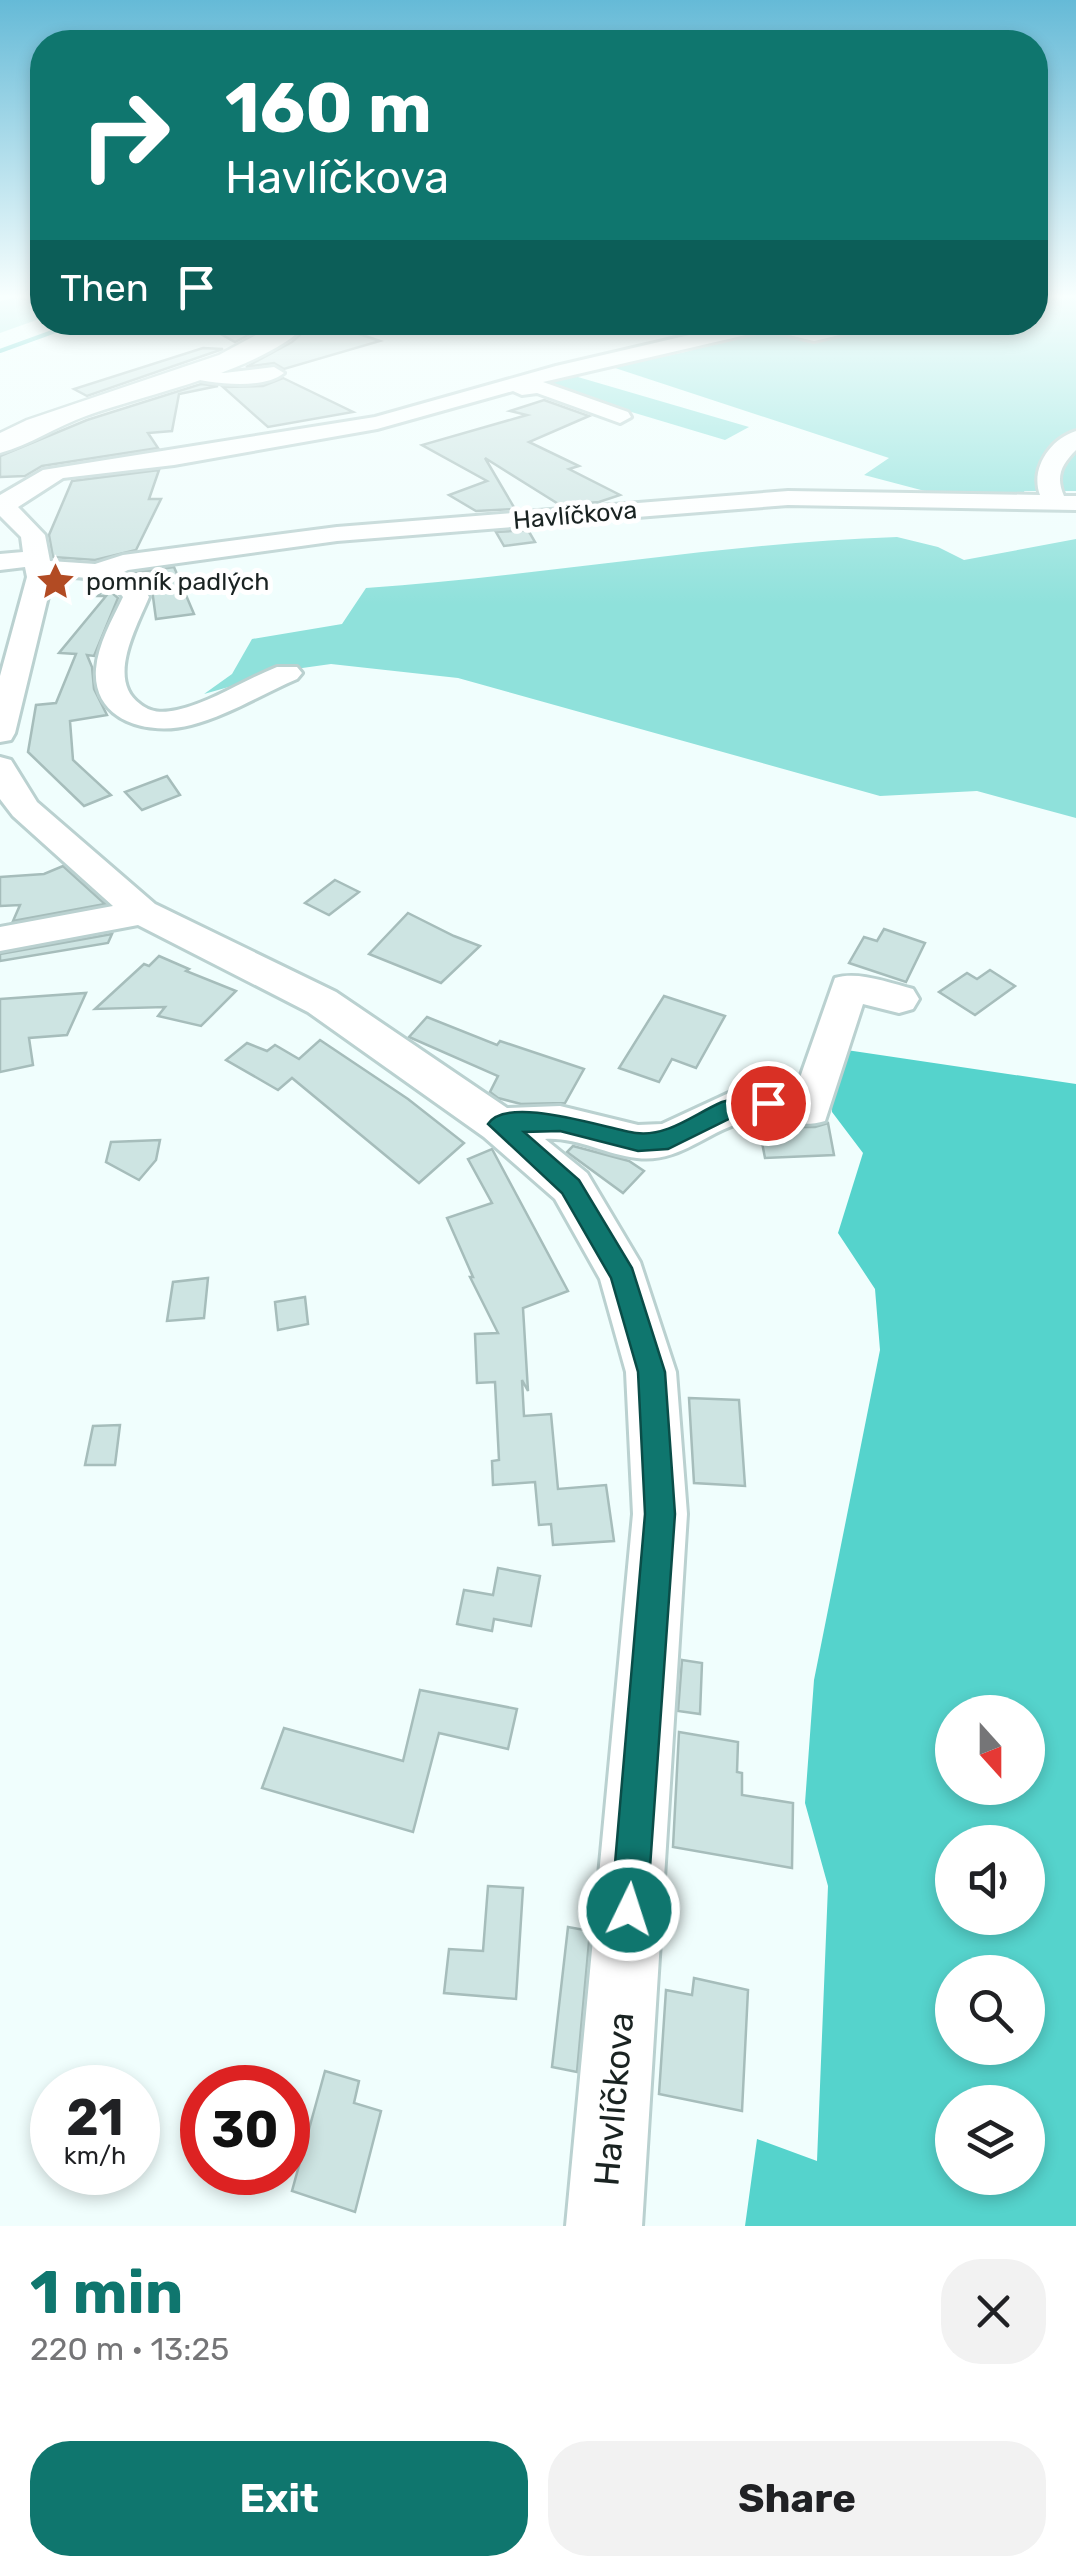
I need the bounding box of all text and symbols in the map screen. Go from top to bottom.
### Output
text: 160 m [225,67,432,150]
icon: right [60,70,190,200]
text: Havlíčkova [225,151,449,204]
icon: arrive [169,260,224,315]
text: Then [60,265,149,311]
street label: Havlíčkova [512,495,638,535]
place icon: pomník padlých [35,560,77,602]
place label: pomník padlých [86,567,270,596]
pin [726,1061,811,1146]
icon: arrive [741,1076,796,1131]
north arrow [935,1695,1045,1805]
map controls [935,1695,1045,2195]
button: sound [935,1825,1045,1935]
position arrow [577,1858,681,1962]
button: search [935,1955,1045,2065]
street label: Havlíčkova [585,2010,643,2188]
speed limit sign: 30 [180,2065,310,2195]
button: layers [935,2085,1045,2195]
text: 21 [66,2088,124,2148]
text: km/h [64,2141,126,2170]
text: 1 min [30,2257,183,2328]
button: close [941,2259,1046,2364]
text: 220 m · 13:25 [30,2330,229,2368]
button: Exit [30,2441,528,2556]
button: Share [548,2441,1046,2556]

